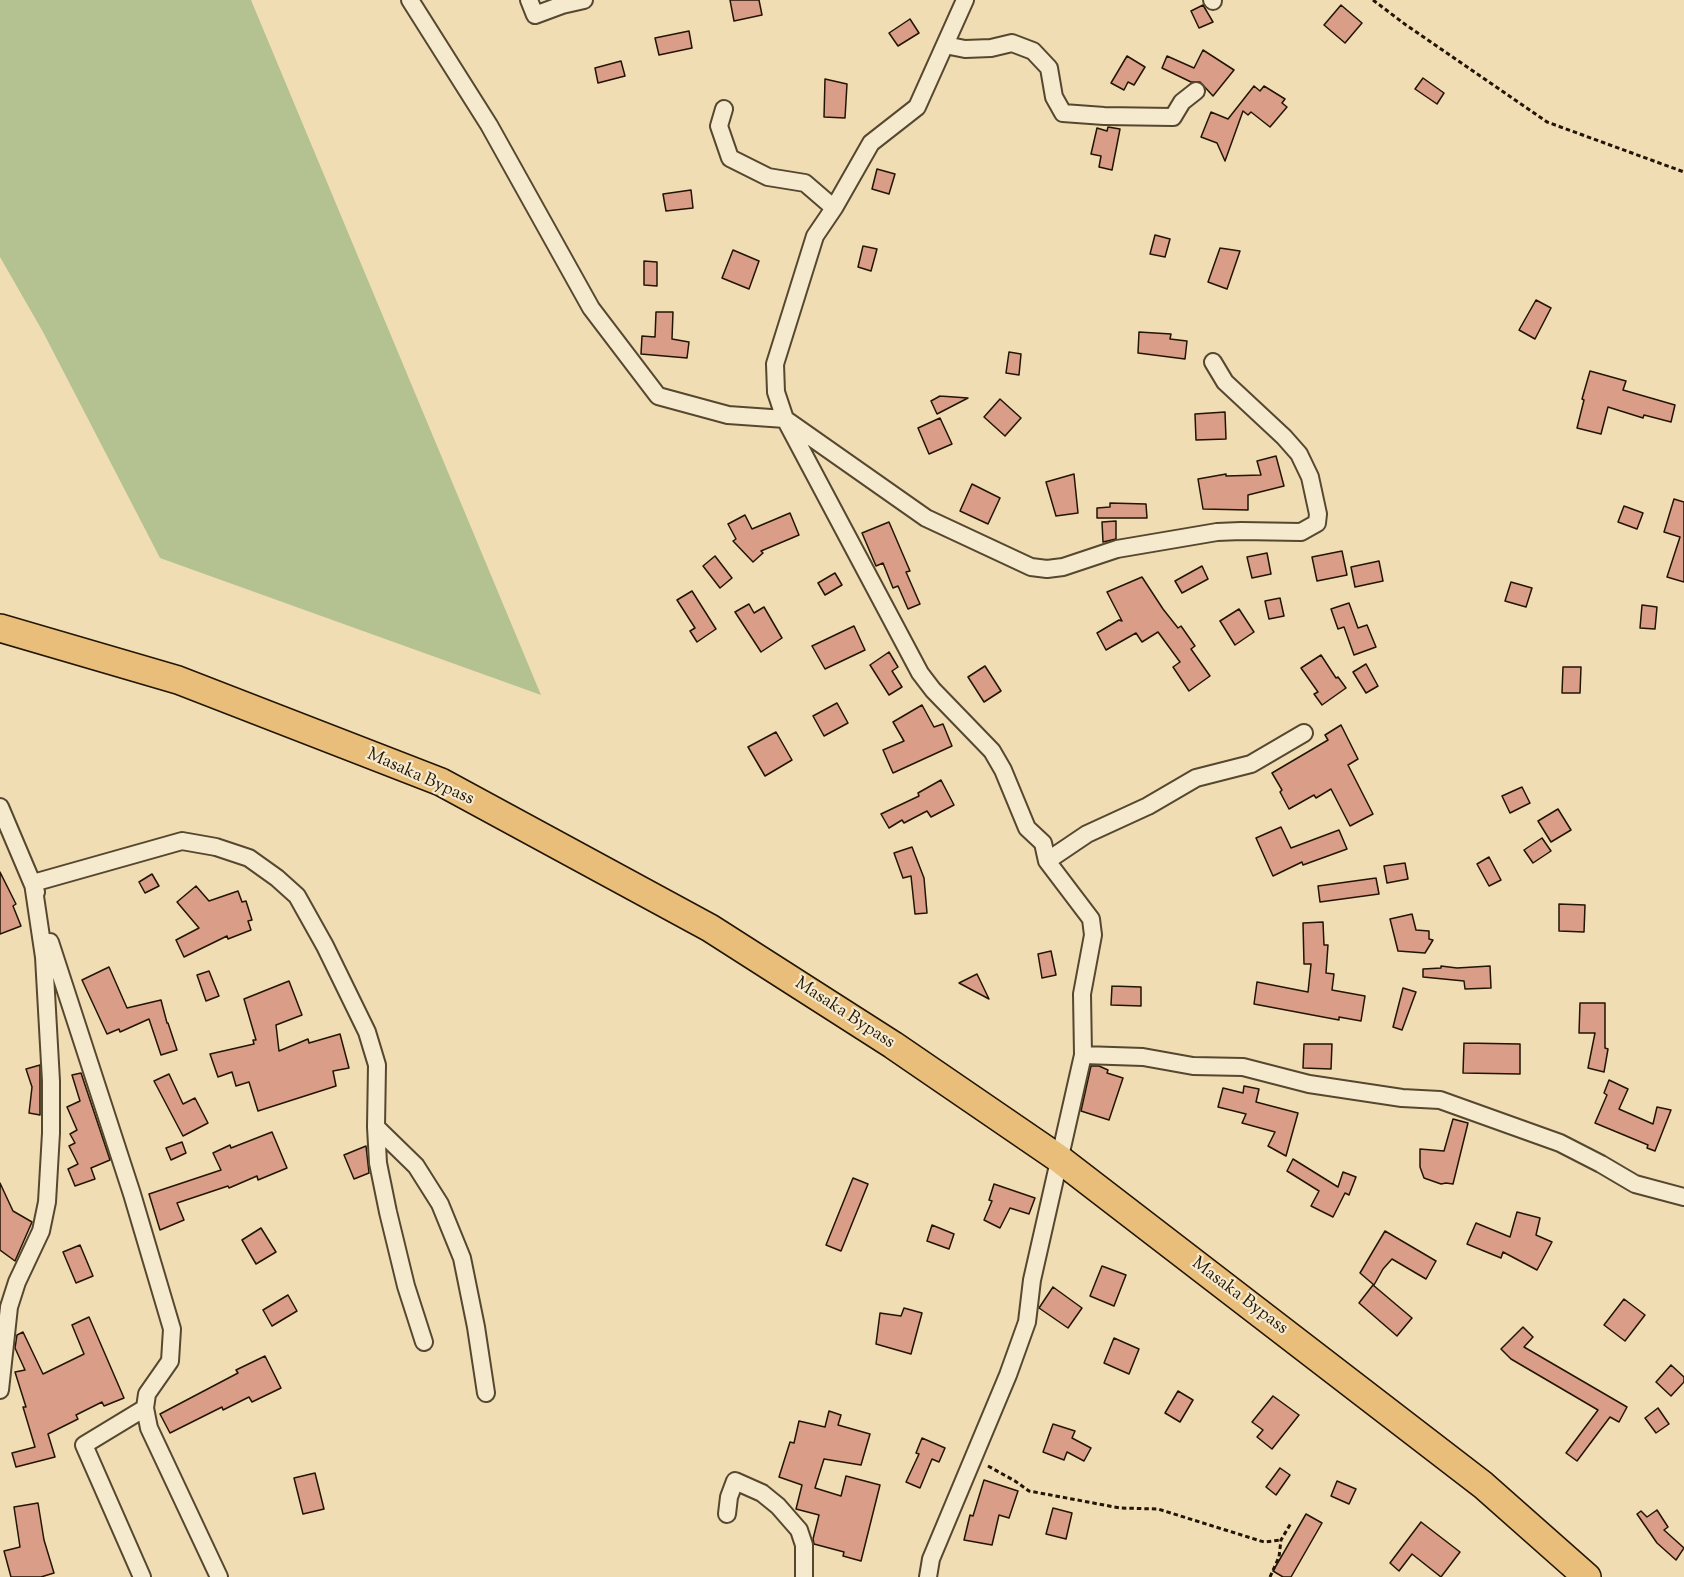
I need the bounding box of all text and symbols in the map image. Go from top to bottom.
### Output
street label: Masaka Bypass [363,745,477,811]
street label: Masaka Bypass [790,974,898,1054]
street label: Masaka Bypass [1187,1254,1291,1340]

